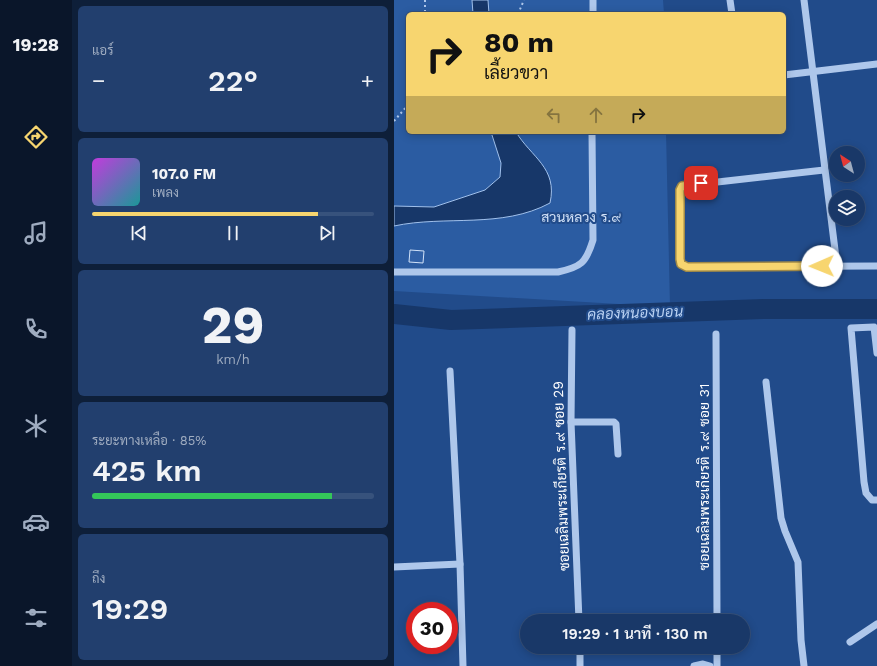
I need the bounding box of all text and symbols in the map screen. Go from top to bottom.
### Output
text: 80 m [484,26,554,59]
icon: right [418,28,470,80]
text: 19:28 [13,34,59,55]
text: แอร์ [92,43,113,58]
text: เลี้ยวขวา [484,62,548,83]
text: 22° [208,63,258,98]
text: − [92,68,105,93]
text: + [361,68,374,93]
icon: left [543,104,565,126]
icon: ahead [585,104,607,126]
icon: right [627,104,649,126]
icon: directions [22,123,50,151]
north arrow [829,146,865,182]
map controls [829,146,865,226]
text: 107.0 FM [152,165,216,183]
pin [684,166,718,200]
icon: arrive [690,172,712,194]
text: เพลง [152,185,179,200]
button: layers [829,190,865,226]
park label: สวนหลวง ร.๙ [541,209,621,225]
icon: music [22,219,50,247]
icon: previous [128,222,150,244]
icon: pause [222,222,244,244]
icon: next [316,222,338,244]
position arrow [801,245,843,287]
text: 29 [201,295,265,356]
water label: คลองหนองบอน [587,302,684,324]
icon: phone [22,315,50,343]
text: km/h [216,352,250,367]
street label: ซอยเฉลิมพระเกียรติ ร.๙ ซอย 29 [549,381,572,571]
street label: ซอยเฉลิมพระเกียรติ ร.๙ ซอย 31 [695,384,712,570]
icon: climate [22,412,50,440]
text: ระยะทางเหลือ · 85% [92,433,206,448]
text: 425 km [92,453,202,488]
icon: car [22,508,50,536]
text: ถึง [92,571,105,586]
text: 19:29 [92,591,168,626]
speed limit sign: 30 [406,602,458,654]
icon: filters [22,604,50,632]
text: 19:29 · 1 นาที · 130 m [562,625,708,643]

